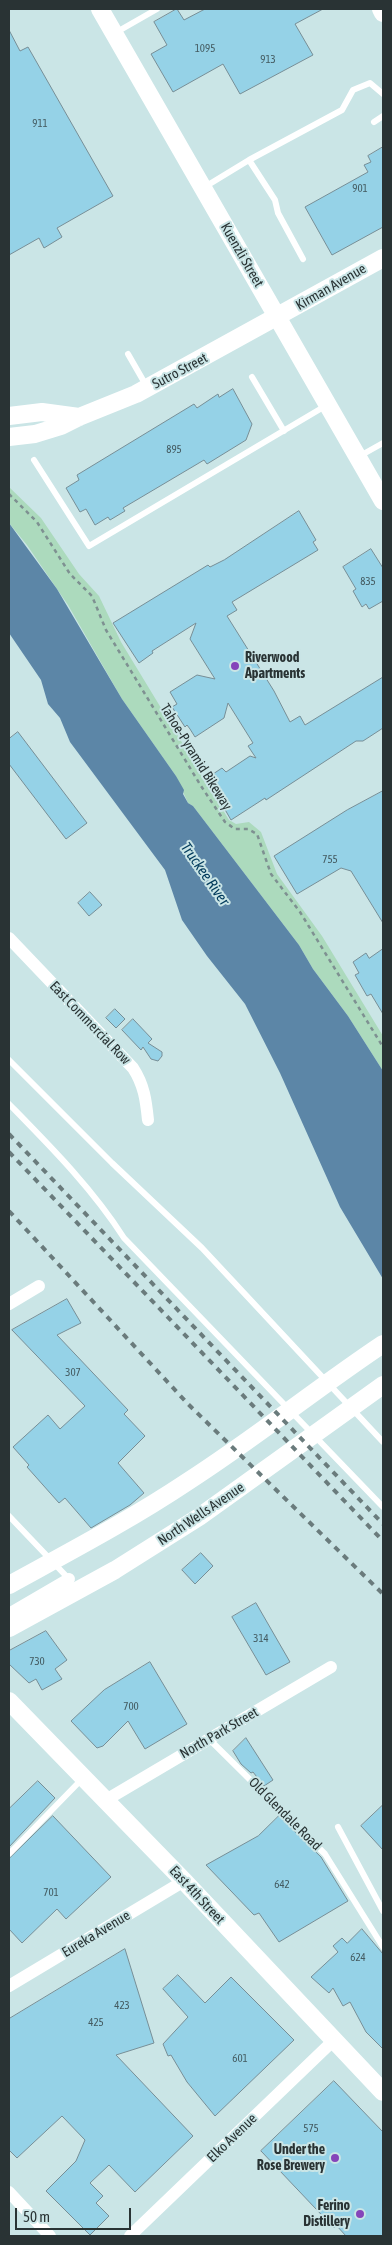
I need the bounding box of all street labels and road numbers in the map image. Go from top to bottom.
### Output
street label: Kuenzli Street [217,220,267,290]
street label: Kirman Avenue [293,260,369,314]
street label: Sutro Street [150,349,210,393]
street label: Tahoe-Pyramid Bikeway [157,701,235,813]
street label: East Commercial Row [46,978,134,1068]
street label: North Wells Avenue [155,1479,247,1549]
street label: North Park Street [177,1704,261,1762]
street label: Old Glendale Road [245,1774,325,1854]
street label: East 4th Street [166,1862,228,1928]
street label: Eureka Avenue [59,1907,133,1961]
street label: Elko Avenue [204,2110,260,2166]

